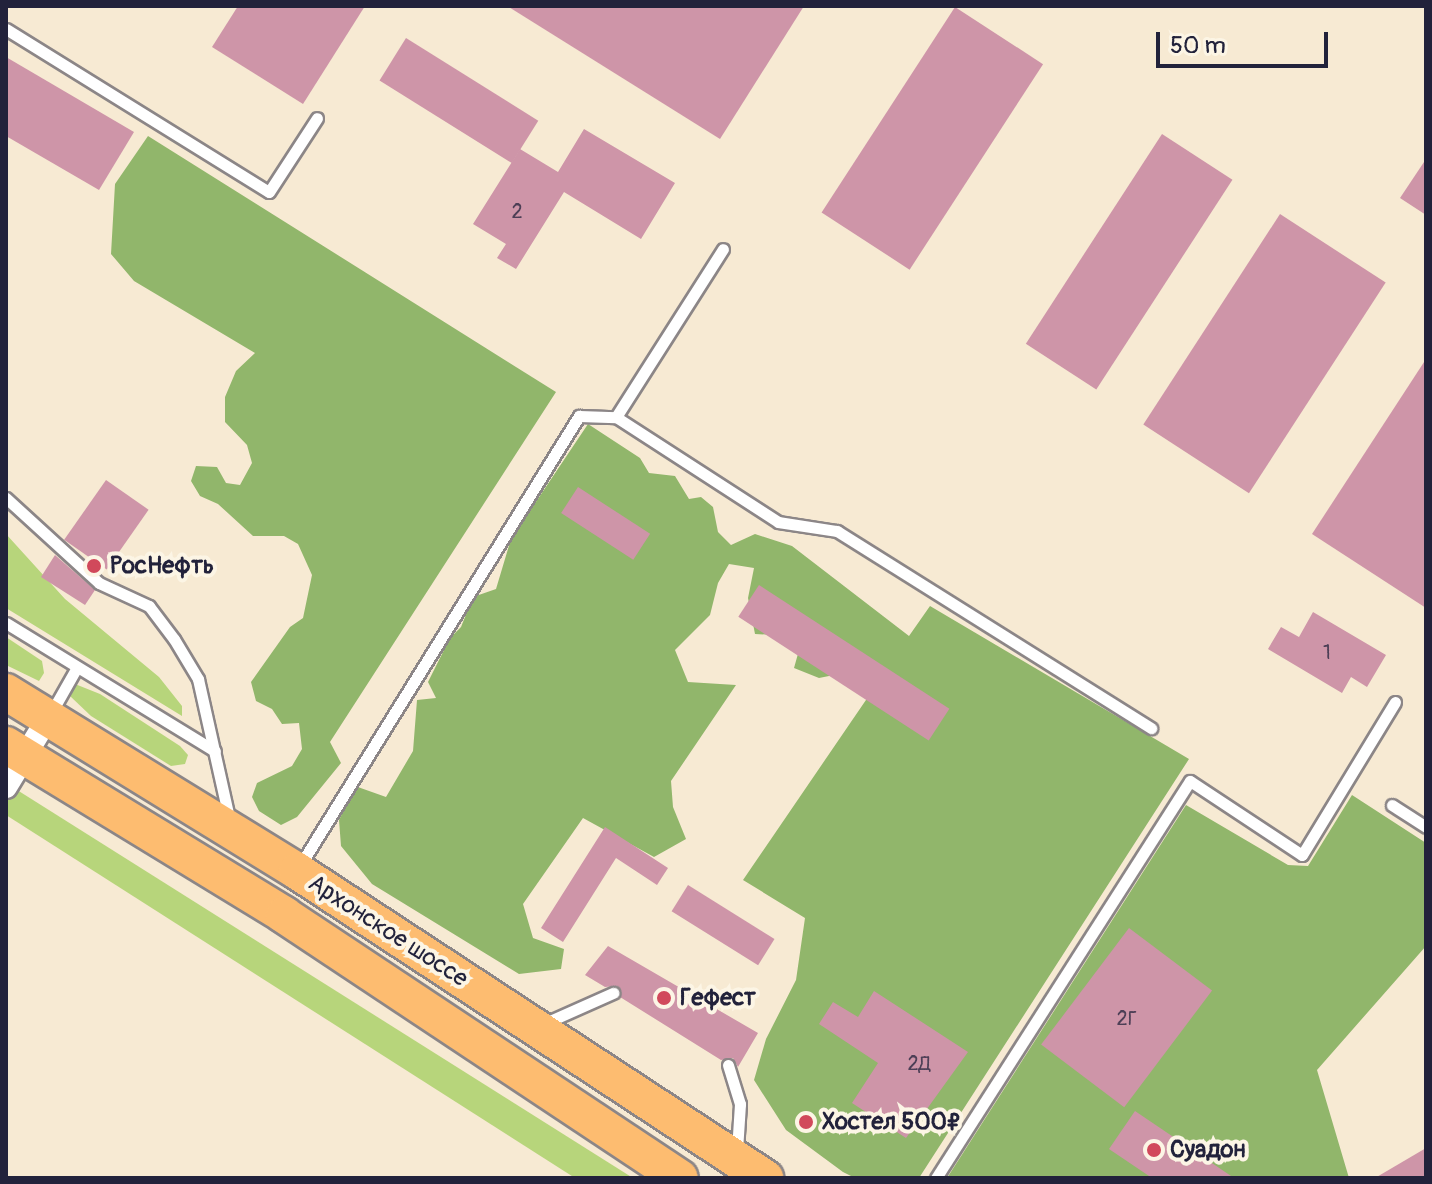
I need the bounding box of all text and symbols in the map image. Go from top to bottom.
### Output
scale bar [1160,16,1332,66]
text: 50 m [1170,31,1226,60]
house number: 2 [511,199,523,223]
place label: РосНефть [110,552,214,580]
marker: РосНефть [85,557,103,575]
house number: 1 [1323,640,1331,664]
street label: Архонское шоссе [303,869,473,993]
place label: Гефест [680,984,756,1012]
marker: Гефест [655,989,673,1007]
house number: 2Г [1117,1006,1137,1030]
house number: 2Д [907,1051,931,1075]
place label: Хостел 500₽ [822,1108,961,1136]
marker: Хостел 500₽ [797,1113,815,1131]
place label: Суадон [1170,1136,1245,1164]
marker: Суадон [1145,1141,1163,1159]

